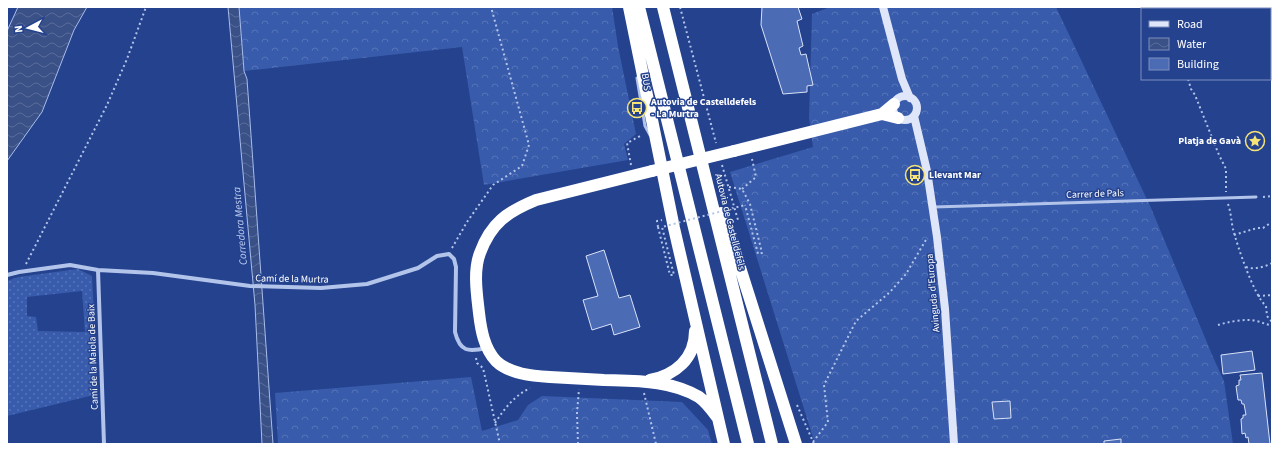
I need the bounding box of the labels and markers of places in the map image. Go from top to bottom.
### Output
place label: Autovia de Castelldefels - La Murtra [650,95,757,121]
bus stop icon: Autovia de Castelldefels - La Murtra [626,97,648,119]
place icon: Platja de Gavà [1244,130,1266,152]
place label: Platja de Gavà [1178,134,1241,148]
bus stop icon: Llevant Mar [904,164,926,186]
place label: Llevant Mar [929,168,981,182]

